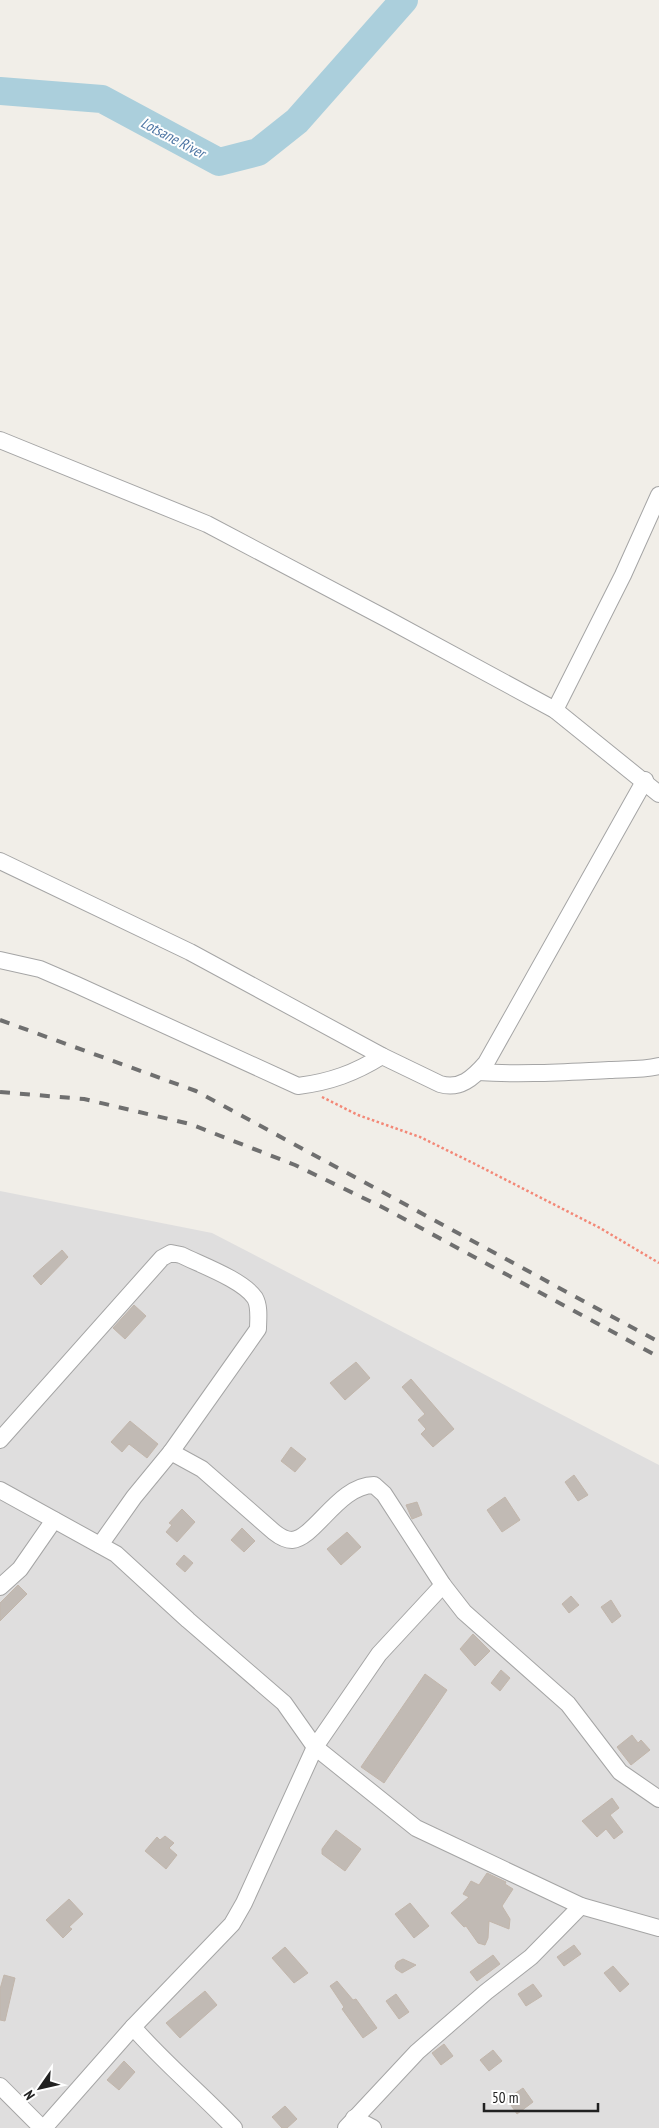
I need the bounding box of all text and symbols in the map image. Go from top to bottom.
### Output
water label: Lotsane River [138,113,210,163]
north arrow [15,2063,65,2113]
scale bar [484,2080,598,2112]
text: N [20,2087,39,2103]
text: 50 m [492,2088,518,2107]

